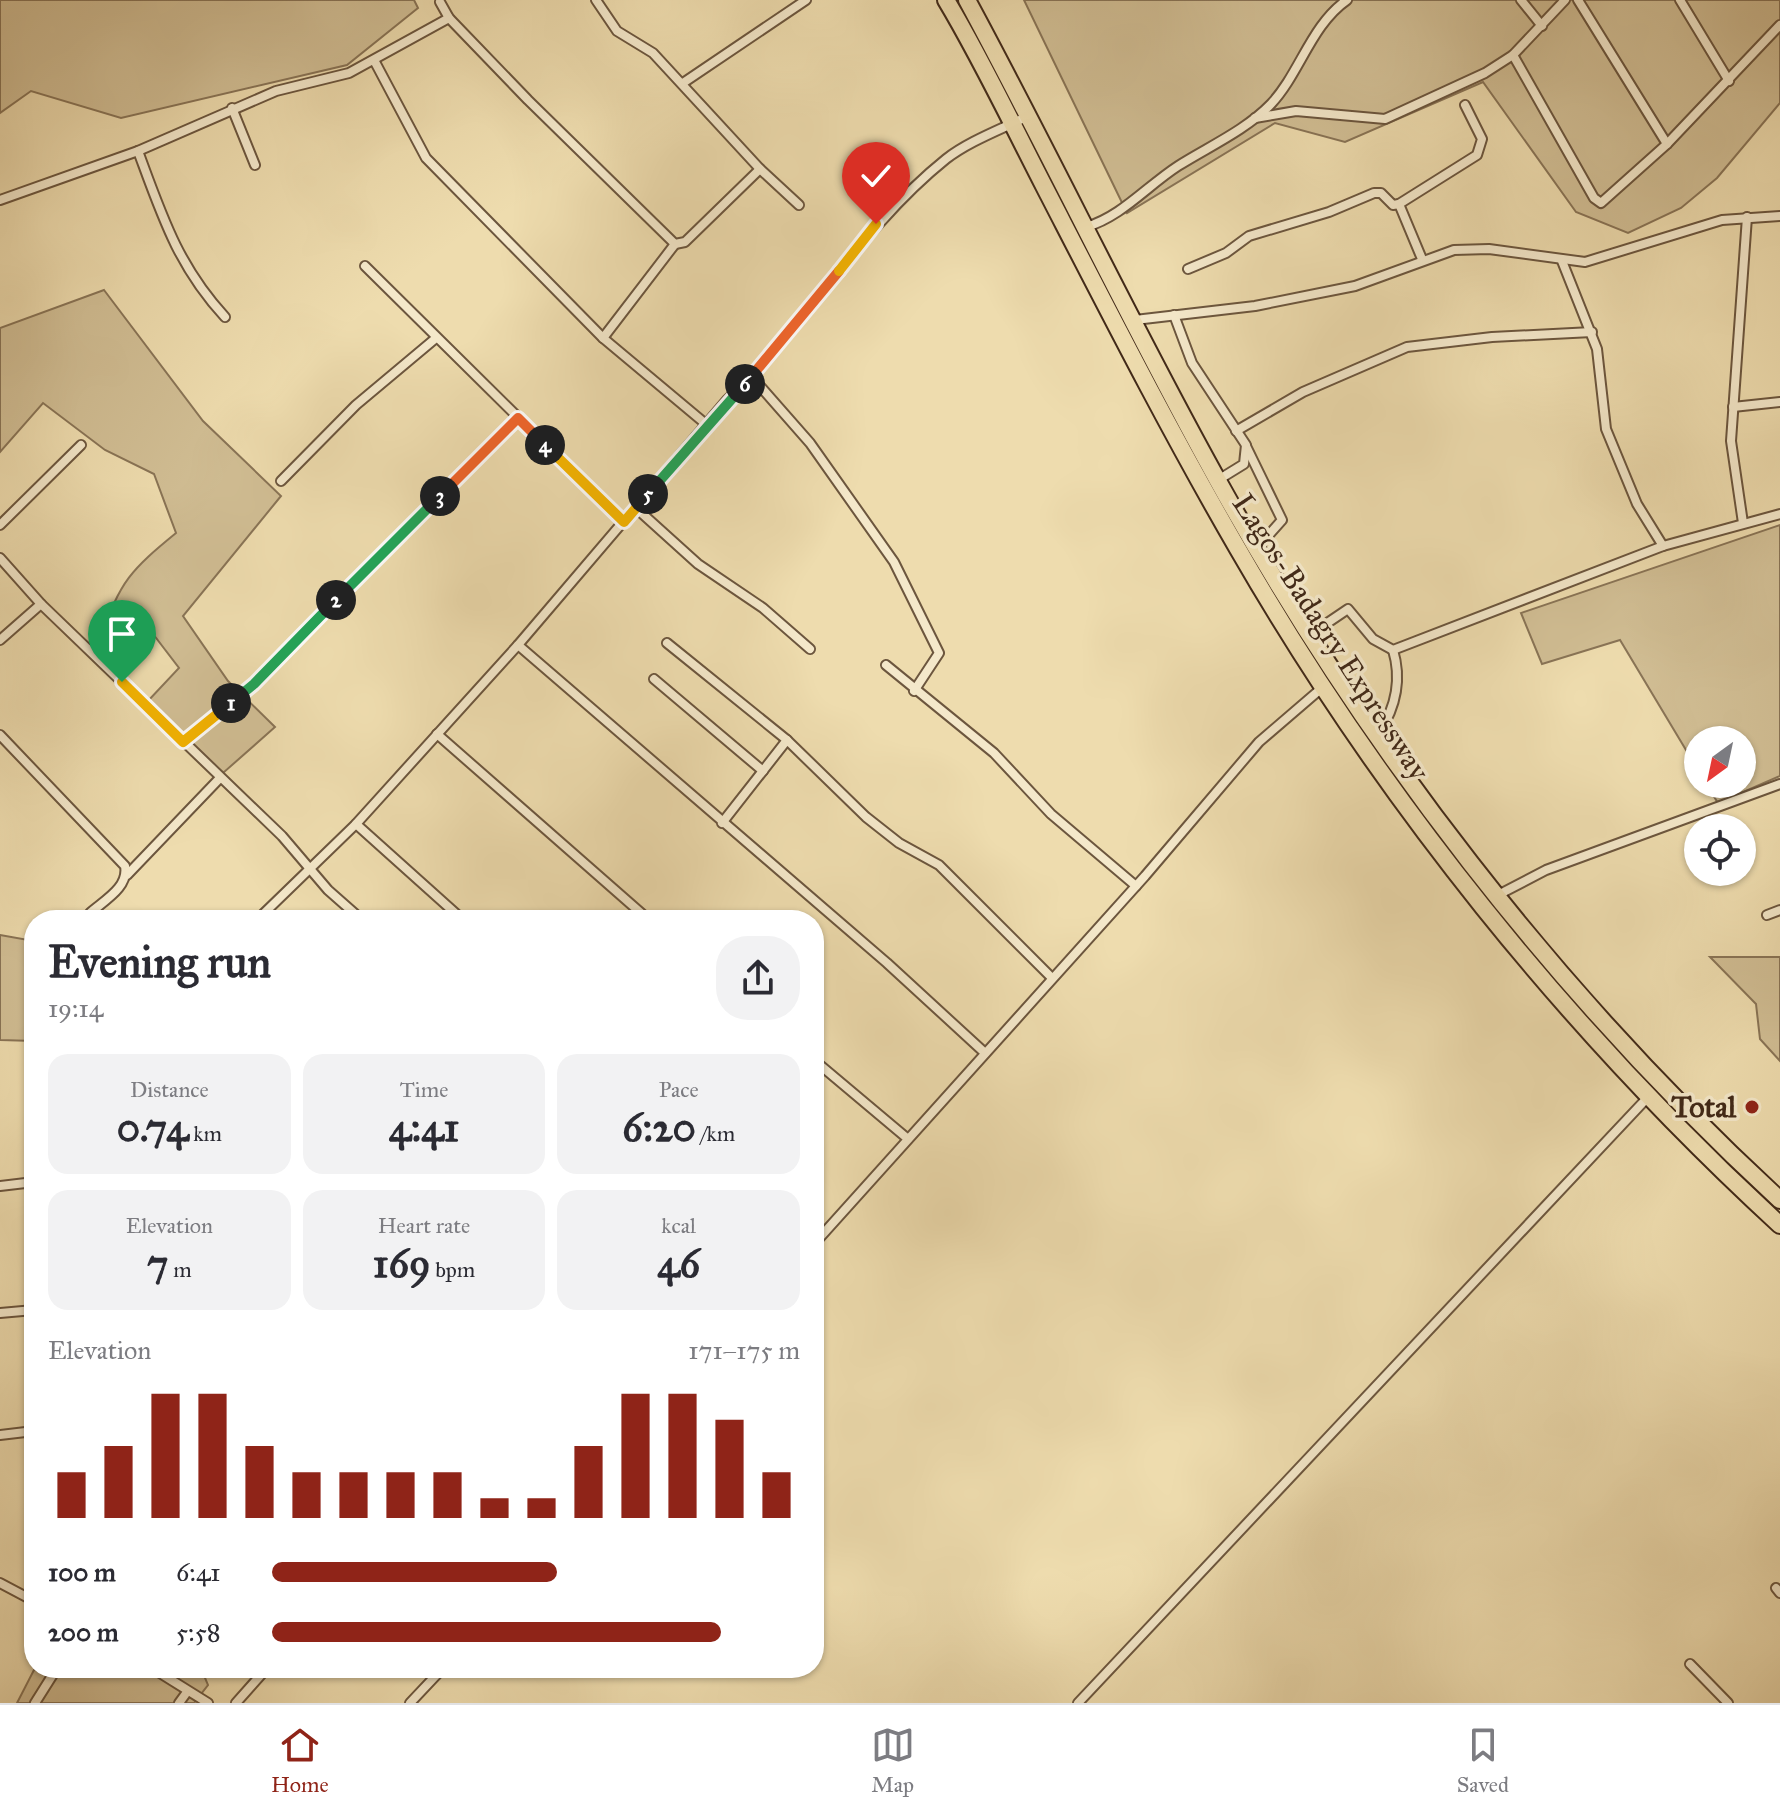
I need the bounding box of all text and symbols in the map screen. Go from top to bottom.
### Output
pin [842,142,910,224]
icon: check [854,154,898,198]
pin: 6 [725,364,765,404]
text: 6 [739,370,751,397]
pin: 4 [525,425,565,465]
text: 4 [539,431,551,458]
pin: 5 [628,474,668,514]
pin: 3 [420,476,460,516]
text: 5 [643,480,653,507]
text: 3 [436,482,444,509]
street label: Lagos-Badagry Expressway [1225,487,1438,788]
pin: 2 [316,580,356,620]
text: 2 [331,586,341,613]
pin [88,600,156,682]
icon: arrive [100,612,144,656]
pin: 1 [211,683,251,723]
text: 1 [227,689,235,716]
north arrow [1684,726,1756,798]
map controls [1684,726,1756,886]
button: locate [1684,814,1756,886]
text: Evening run [48,935,271,989]
button: share [716,936,800,1020]
text: 19:14 [48,992,103,1024]
text: Distance [130,1076,209,1103]
text: Time [400,1076,448,1103]
text: Pace [659,1076,699,1103]
place label: Total [1671,1089,1737,1125]
marker: Total [1743,1098,1761,1116]
text: 0.74 [117,1103,189,1152]
text: 4:41 [389,1103,459,1152]
text: 6:20 [622,1103,696,1152]
text: km [189,1120,222,1147]
text: /km [696,1120,735,1147]
text: Elevation [126,1212,213,1239]
text: Heart rate [378,1212,470,1239]
text: kcal [661,1212,696,1239]
text: 7 [147,1239,168,1288]
text: 169 [373,1239,430,1288]
text: 46 [657,1239,700,1288]
text: m [168,1256,192,1283]
text: bpm [430,1256,475,1283]
text: Elevation [48,1334,151,1366]
text: 171–175 m [688,1334,800,1366]
text: 100 m [48,1556,116,1588]
text: 6:41 [176,1556,221,1588]
text: 200 m [48,1616,119,1648]
text: 5:58 [176,1616,221,1648]
tab: Home [271,1723,329,1798]
tab: Map [871,1723,915,1798]
tab: Saved [1457,1723,1509,1798]

